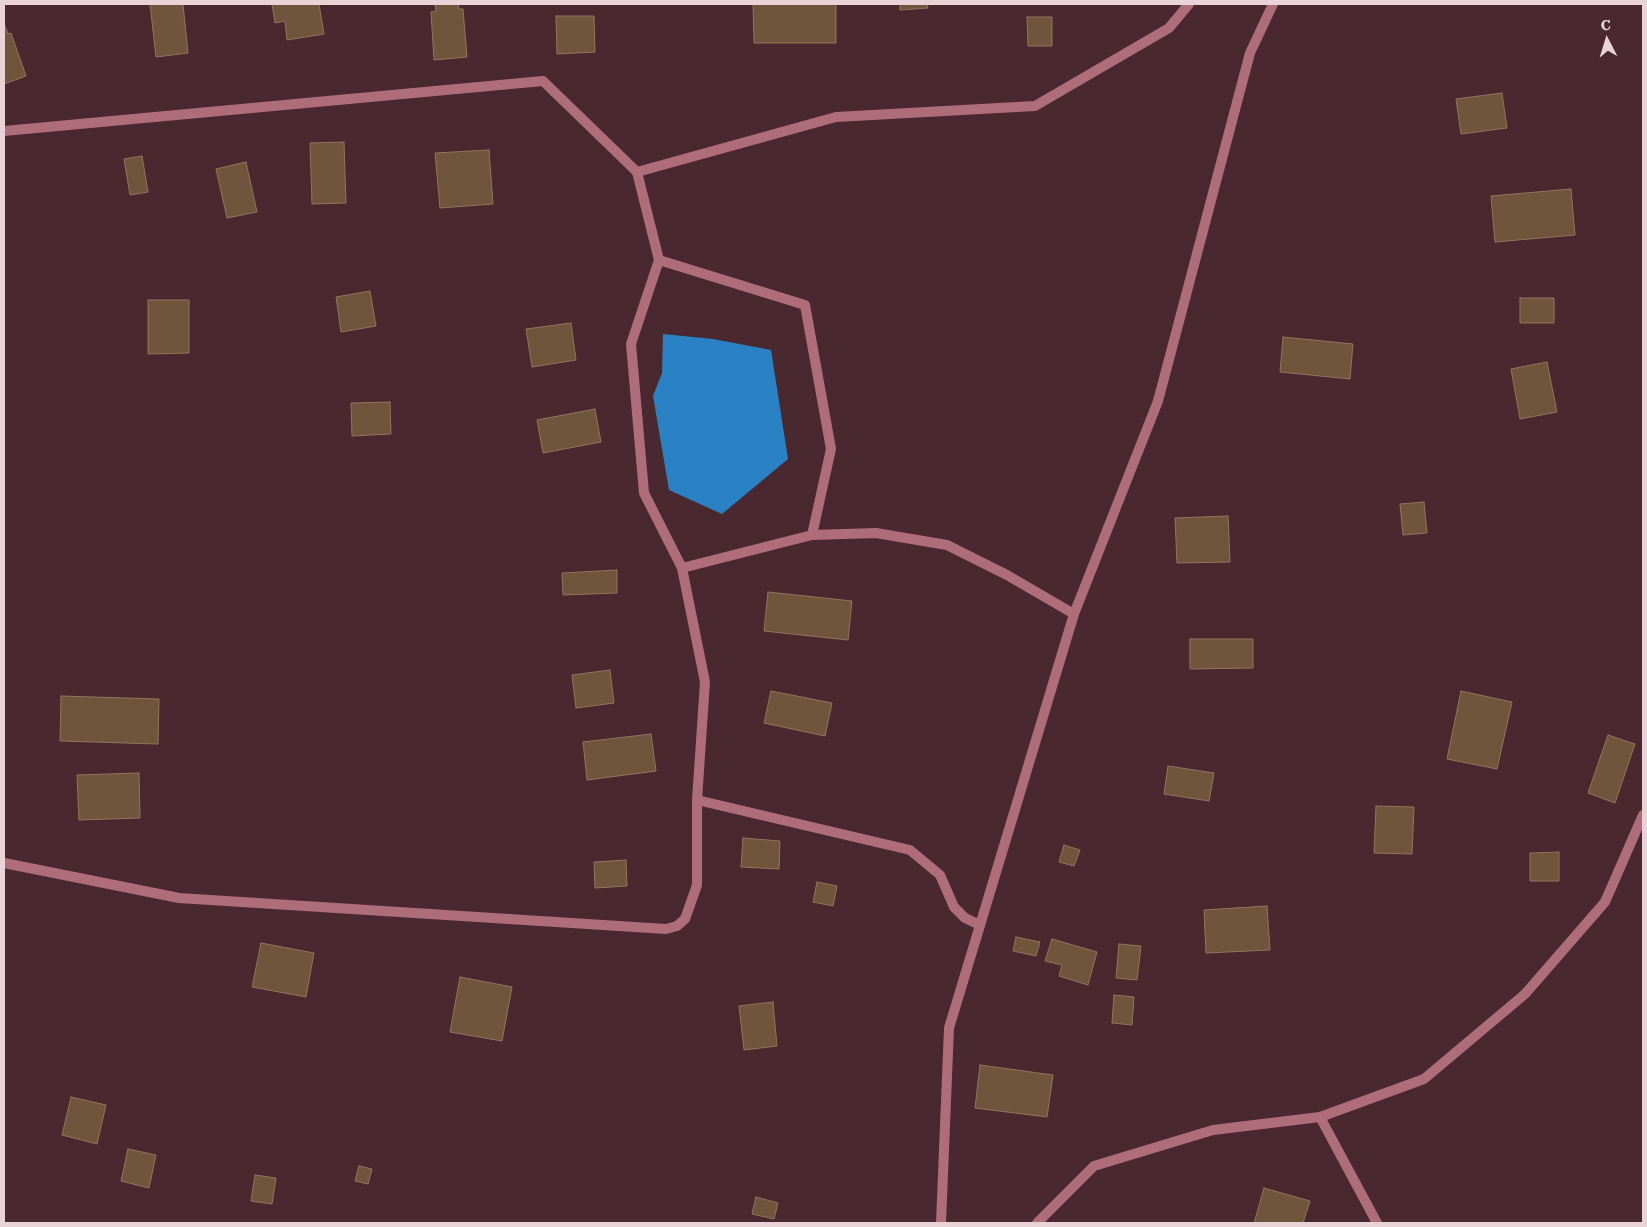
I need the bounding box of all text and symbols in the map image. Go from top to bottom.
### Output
north arrow [1582,15,1632,65]
text: С [1600,17,1611,33]

